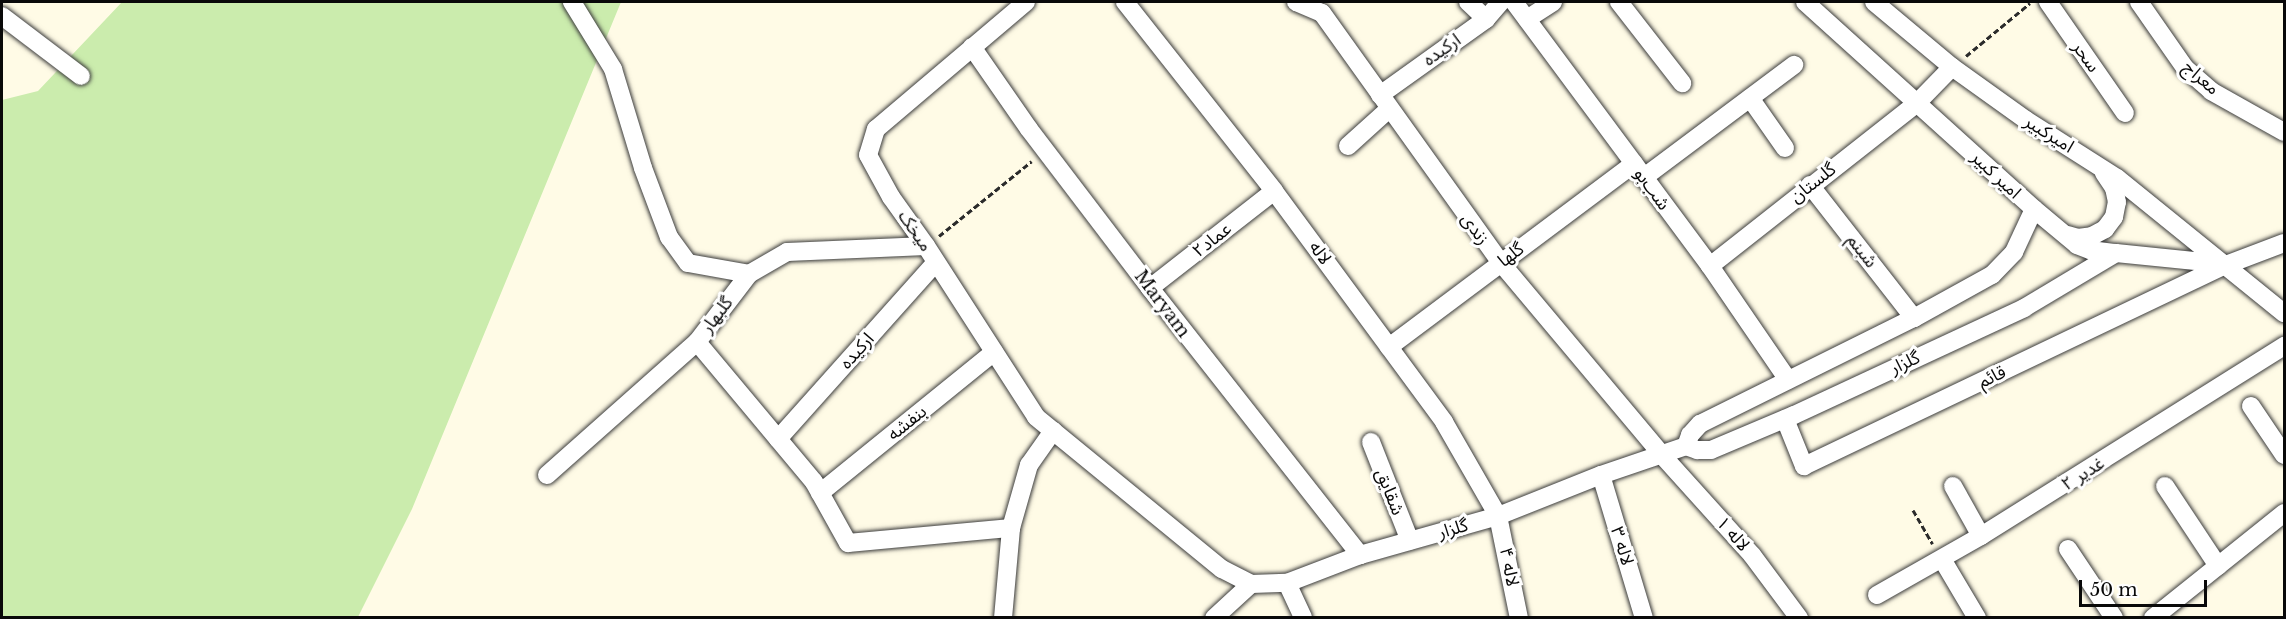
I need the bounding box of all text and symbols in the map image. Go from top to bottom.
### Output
street label: ارکیده [1419,29,1465,71]
street label: سحر [2068,37,2104,77]
street label: معراج [2178,56,2224,100]
street label: امیرکبیر [2020,110,2078,158]
street label: امیر کبیر [1967,147,2025,203]
street label: گلستان [1786,158,1840,208]
street label: شب‌بو [1629,164,1675,214]
street label: میخک [893,206,937,256]
street label: زندی [1456,209,1494,249]
street label: عماد۲ [1188,218,1236,262]
street label: شبنم [1842,230,1882,272]
street label: لاله [1304,237,1336,269]
street label: گلها [1494,238,1528,272]
street label: Maryam [1130,266,1194,342]
street label: گلبهار [696,293,738,337]
street label: ارکیده [835,328,879,374]
street label: گلزار [1887,347,1923,379]
street label: قائم [1975,361,2009,393]
street label: بنفشه [883,401,931,445]
street label: غدیر ۲ [2058,452,2108,496]
street label: شقایق [1371,466,1409,518]
street label: لاله ۱ [1712,512,1754,556]
street label: گلزار [1435,514,1471,544]
street label: لاله ۳ [1606,524,1638,568]
street label: لاله ۴ [1495,546,1523,588]
scale bar [2082,568,2210,606]
text: 50 m [2090,579,2138,601]

